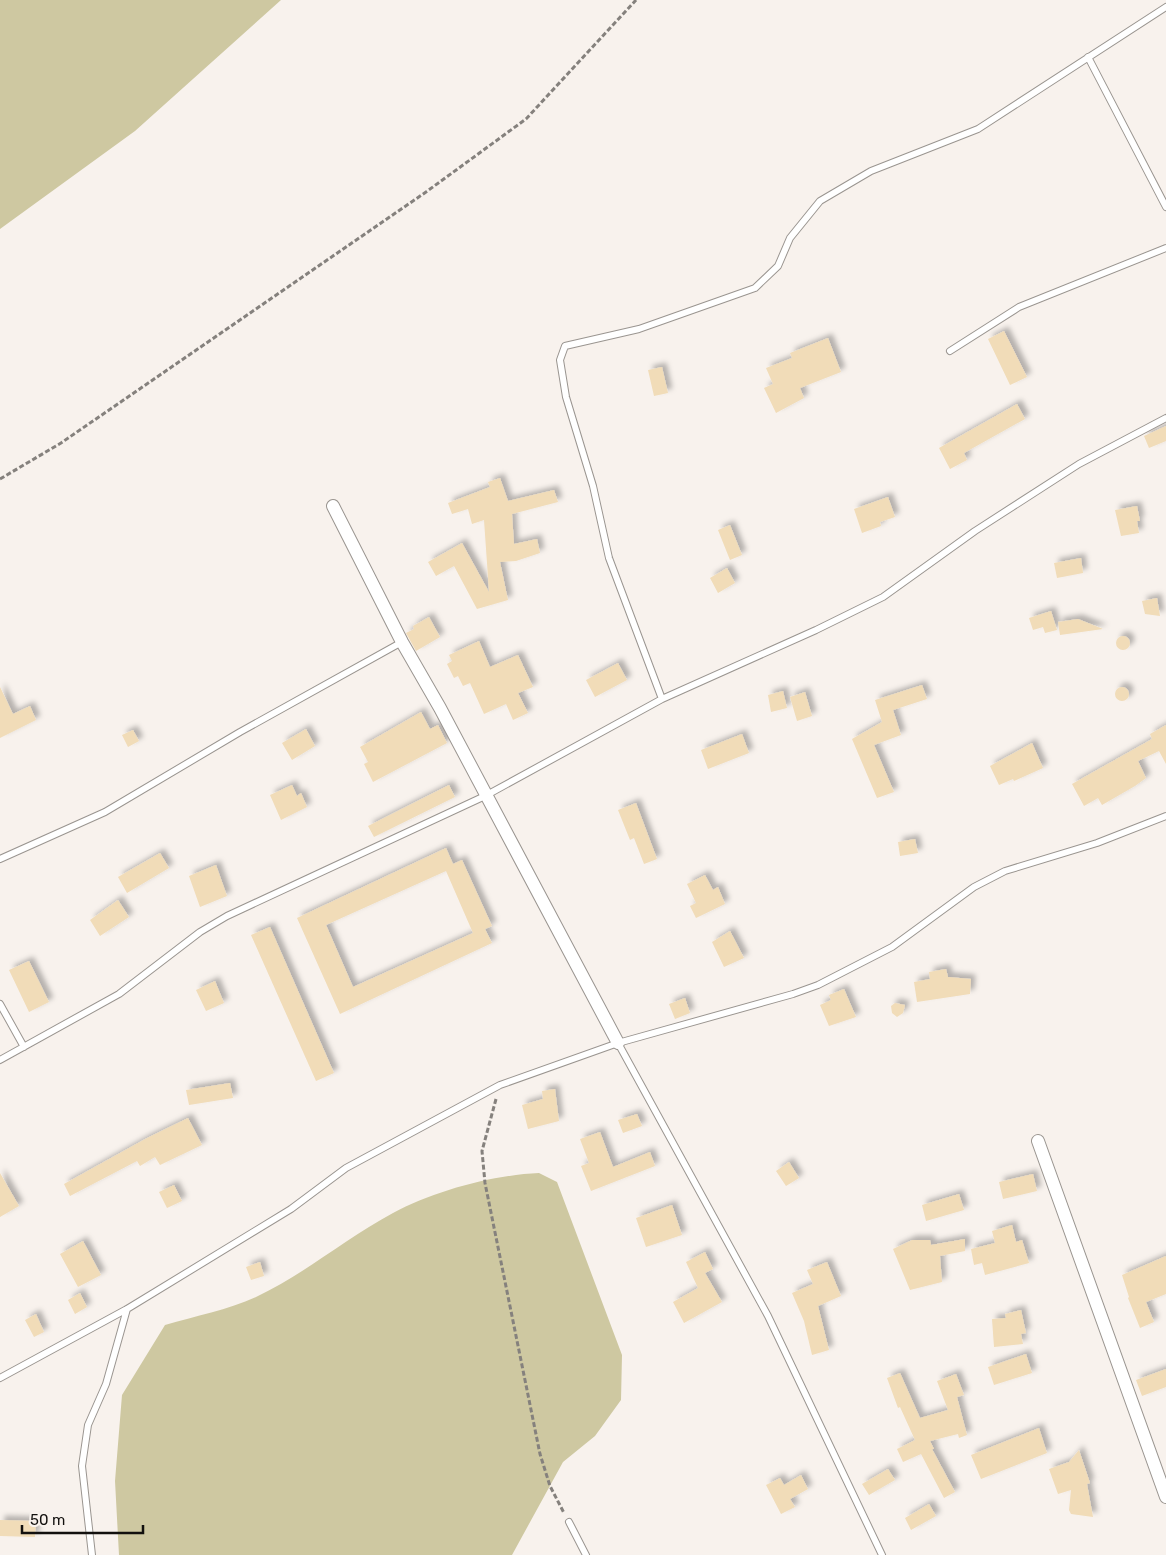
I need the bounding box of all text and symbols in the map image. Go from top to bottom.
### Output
scale bar [22,1502,144,1534]
text: 50 m [30,1511,65,1529]

